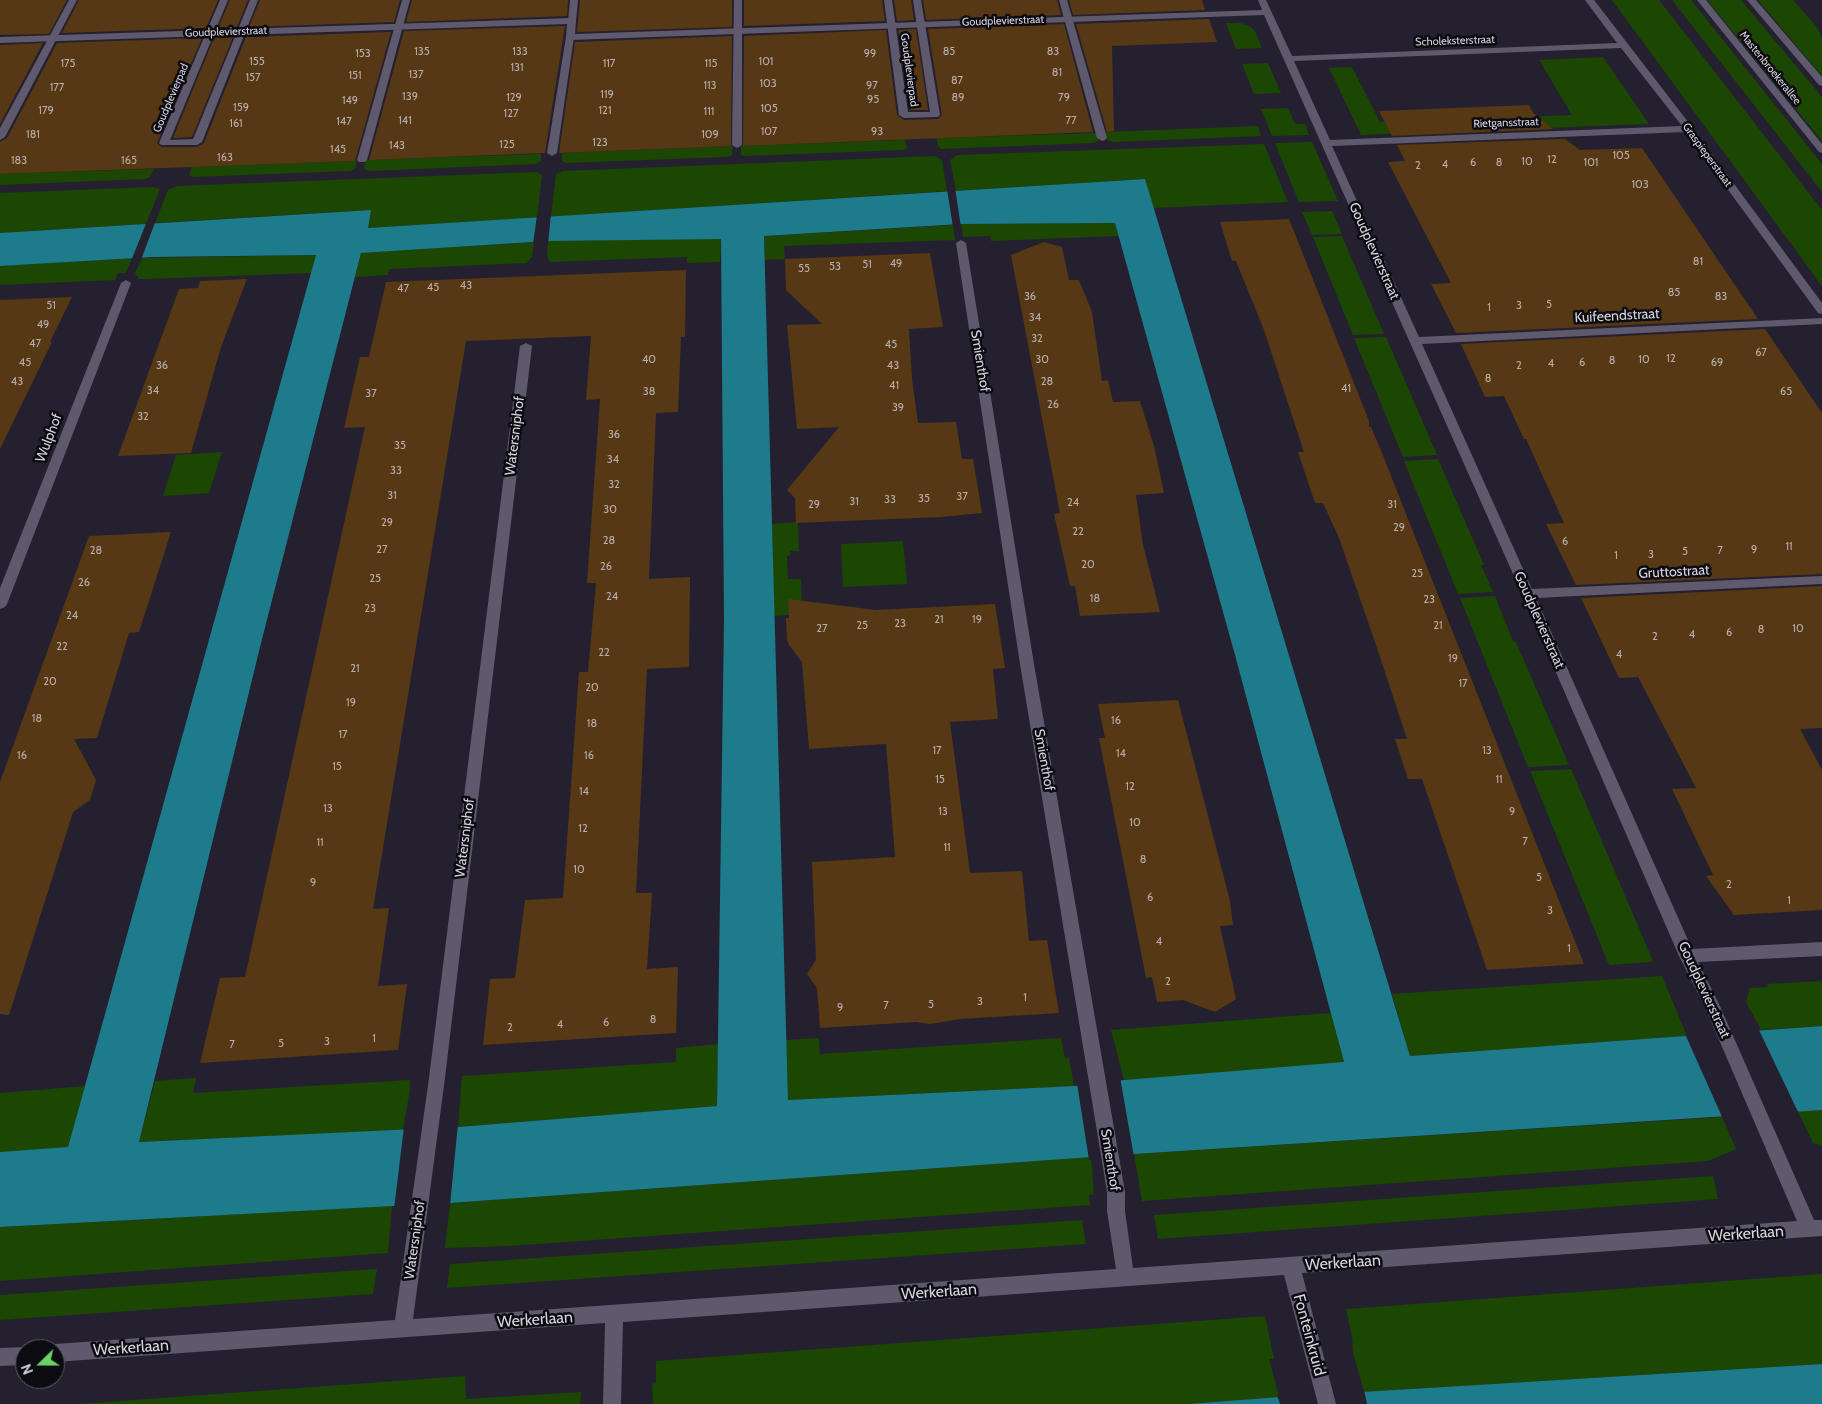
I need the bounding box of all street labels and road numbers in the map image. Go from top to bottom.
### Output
street label: Goudplevierstraat [962,13,1044,29]
street label: Goudplevierstraat [185,24,267,40]
street label: Mastenbroekerallee [1736,29,1804,107]
street label: Goudplevierpad [897,33,921,107]
street label: Scholeksterstraat [1415,33,1495,49]
street label: Goudplevierpad [150,61,192,135]
street label: Rietgansstraat [1473,115,1539,131]
street label: Graspieperstraat [1679,120,1735,190]
street label: Goudplevierstraat [1345,200,1403,302]
street label: Kuifeendstraat [1574,305,1660,327]
street label: Smienthof [967,329,993,393]
street label: Watersniphof [502,395,528,477]
street label: Wulphof [32,411,66,465]
street label: Gruttostraat [1638,562,1710,582]
street label: Goudplevierstraat [1510,569,1568,671]
street label: Smienthof [1030,728,1058,792]
street label: Watersniphof [452,797,478,879]
street label: Goudplevierstraat [1674,939,1734,1041]
street label: Smienthof [1097,1128,1123,1192]
street label: Watersniphof [401,1199,429,1281]
street label: Werkerlaan [1707,1222,1785,1246]
street label: Werkerlaan [1304,1251,1382,1275]
street label: Werkerlaan [900,1280,978,1304]
street label: Fonteinkruid [1289,1292,1329,1378]
street label: Werkerlaan [496,1308,574,1332]
street label: Werkerlaan [92,1336,170,1360]

